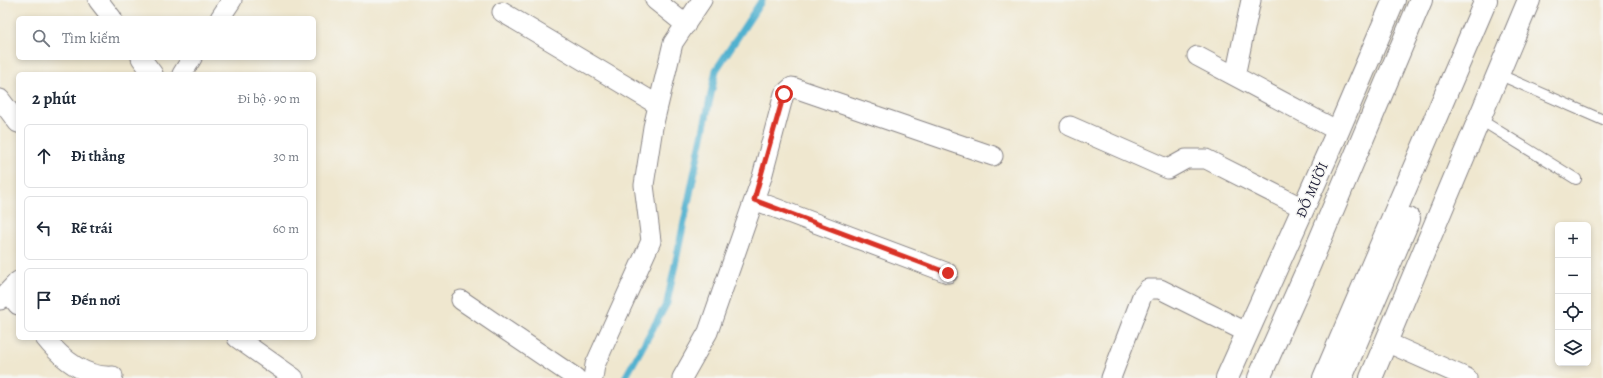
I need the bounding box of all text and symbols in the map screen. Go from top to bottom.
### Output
search box [16,16,316,60]
icon: search [30,27,52,49]
text: Tìm kiếm [62,28,120,48]
route start [775,85,793,103]
text: 2 phút [32,87,76,110]
text: Đi bộ · 90 m [237,90,300,107]
icon: ahead [33,145,55,167]
text: Đi thẳng [71,146,125,166]
text: 30 m [273,148,299,165]
street label: ĐỖ MƯỜI [1290,159,1333,221]
icon: left [33,217,55,239]
text: Rẽ trái [71,218,112,238]
text: 60 m [273,220,299,237]
map controls [1555,222,1591,366]
button: + [1555,222,1591,258]
button: − [1555,258,1591,294]
route end [939,264,957,282]
icon: arrive [33,289,55,311]
text: Đến nơi [71,290,120,310]
button: locate [1555,294,1591,330]
button: layers [1555,330,1591,366]

